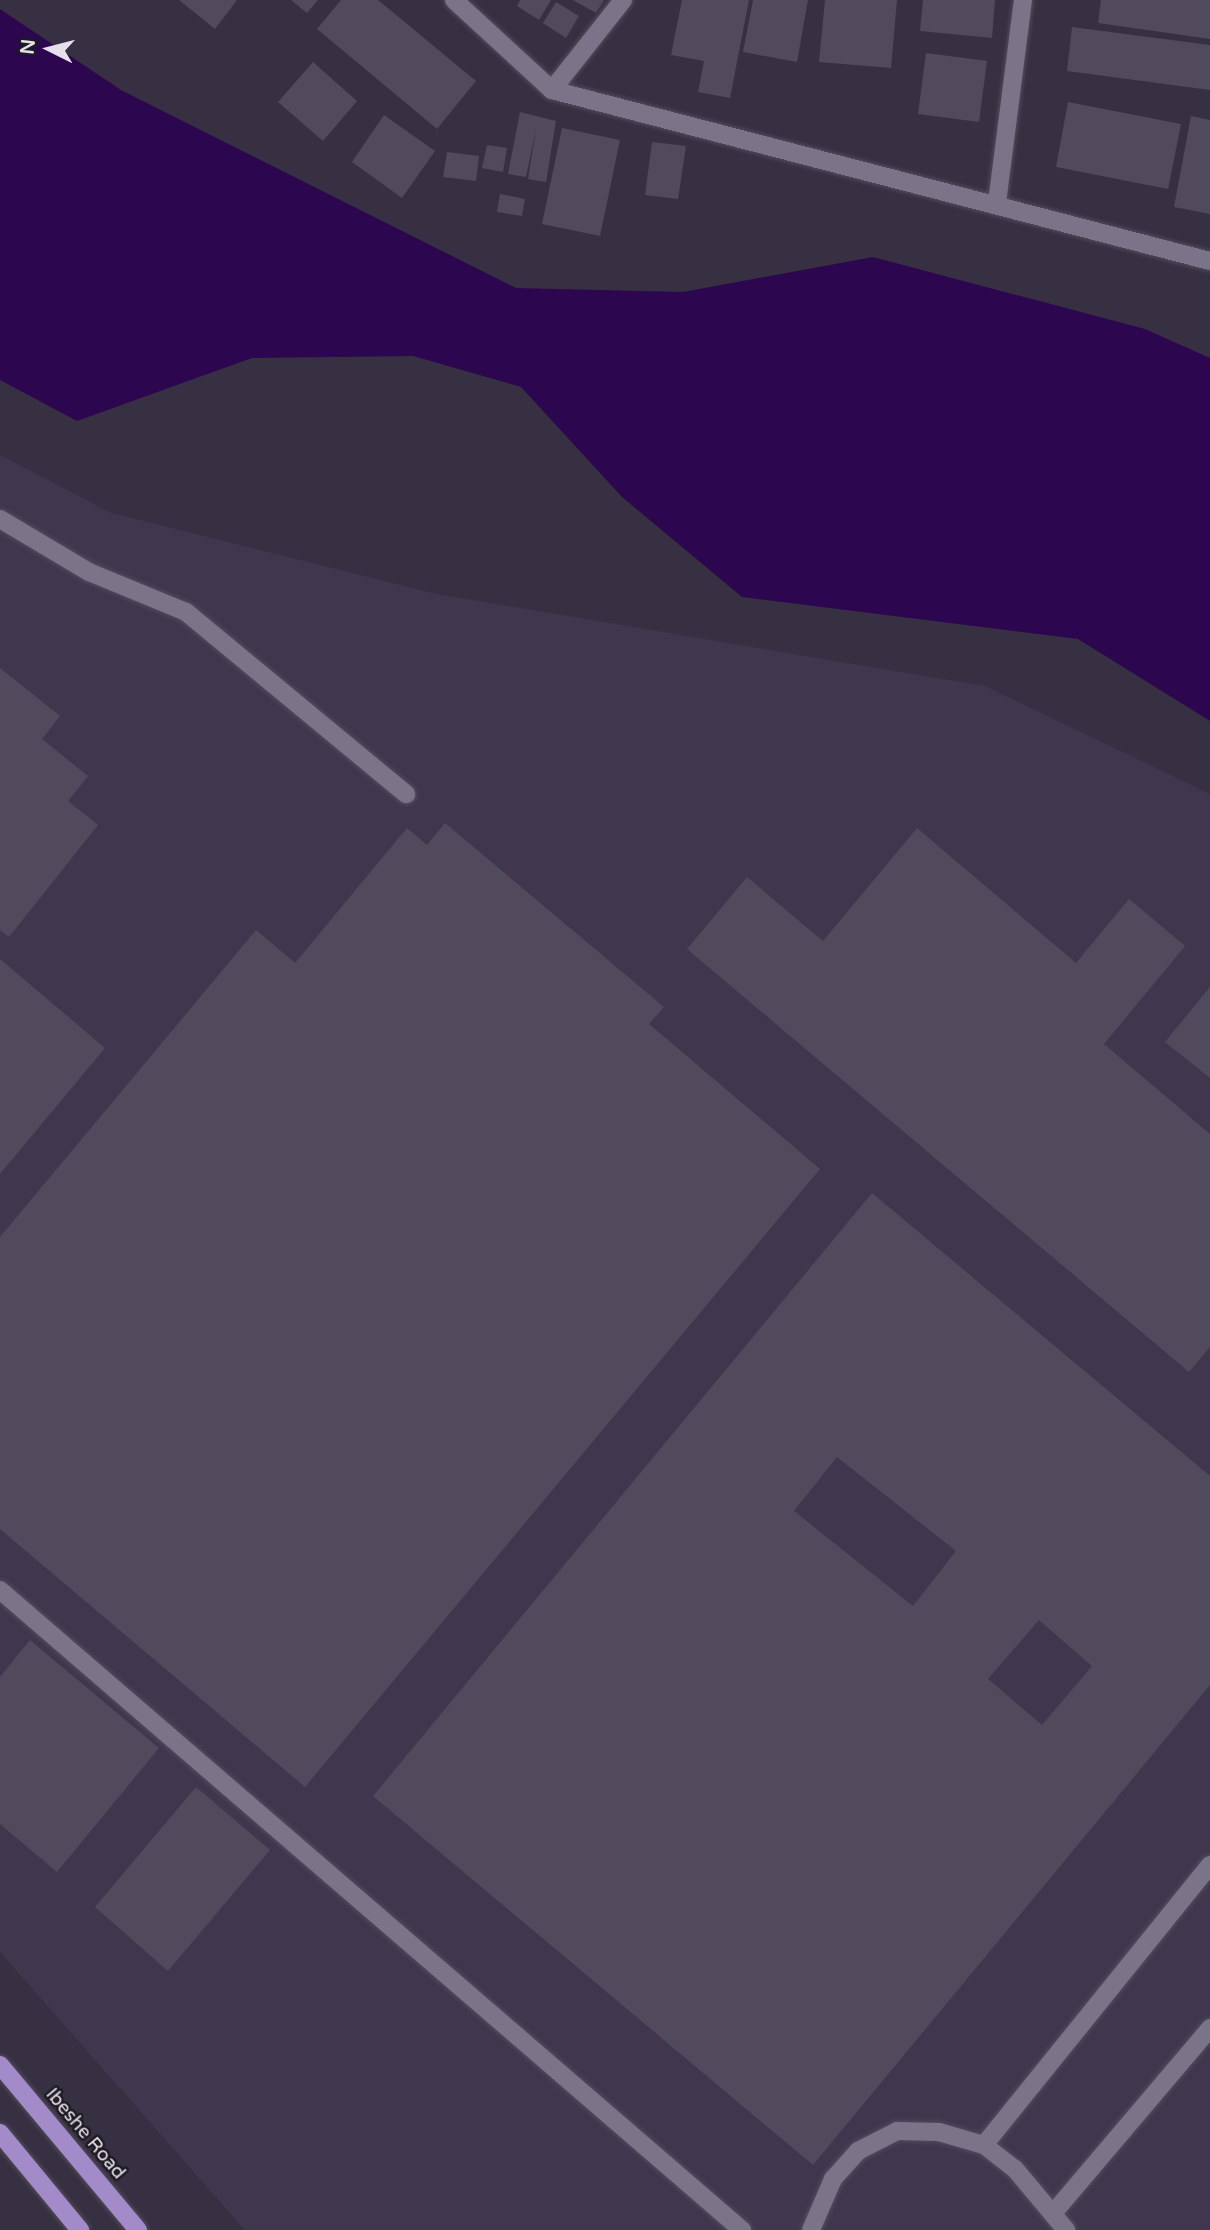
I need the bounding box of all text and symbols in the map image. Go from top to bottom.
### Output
north arrow [14,14,84,84]
text: N [16,38,40,56]
street label: Ibeshe Road [40,2084,130,2184]

